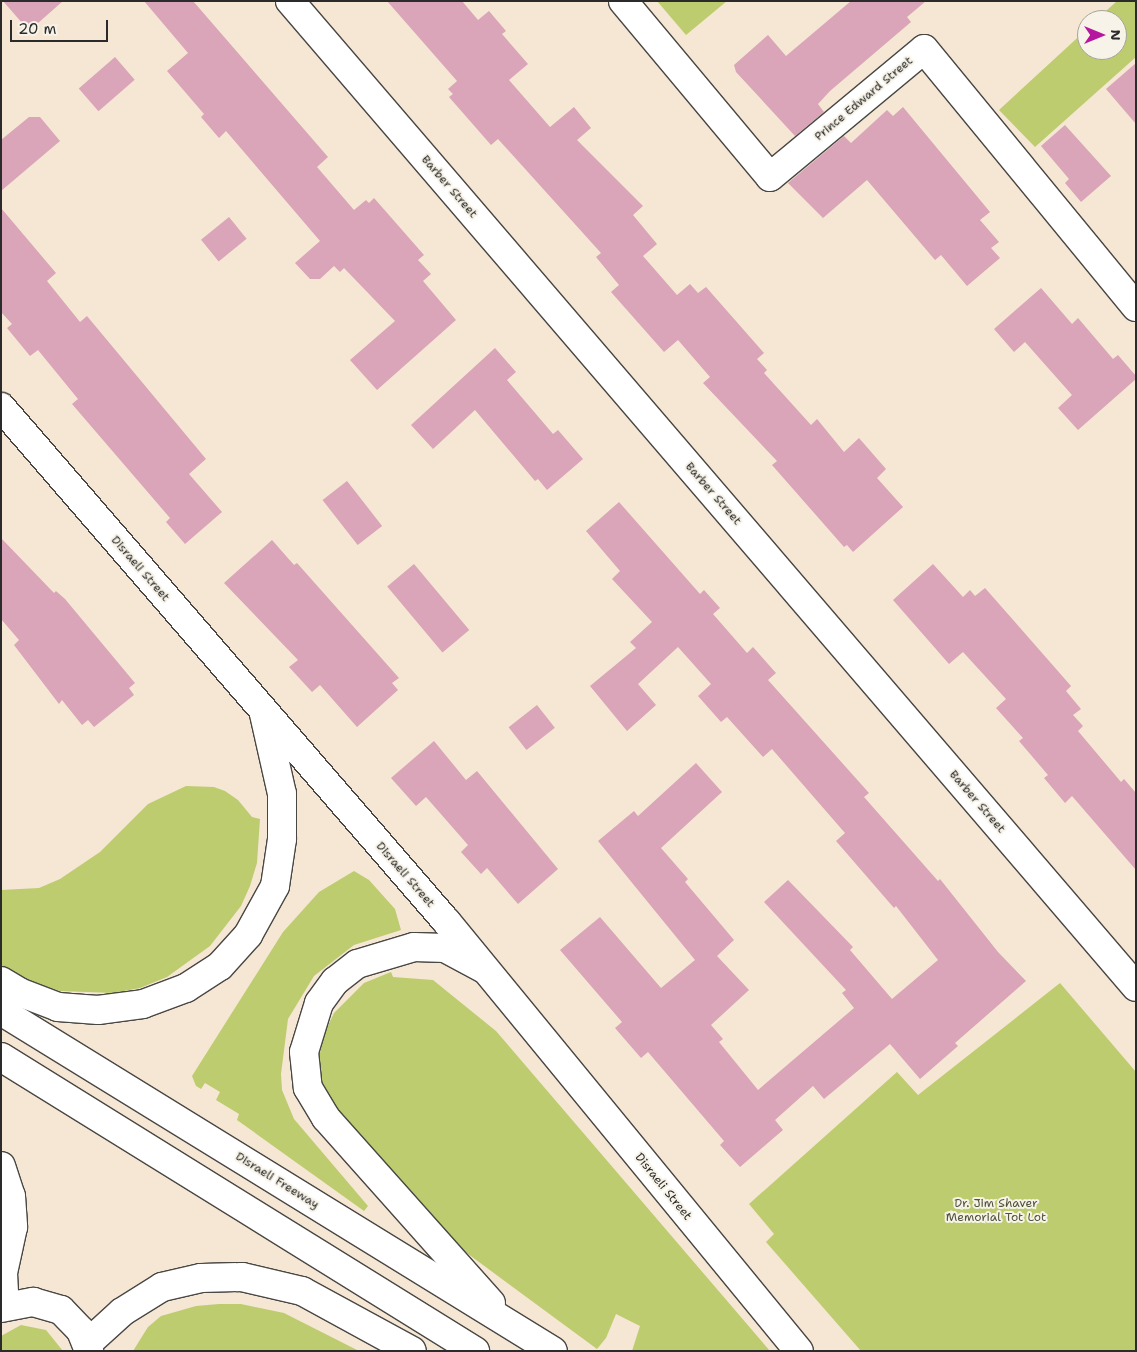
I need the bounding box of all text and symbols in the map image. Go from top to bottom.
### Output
scale bar [12,10,110,42]
north arrow [1077,10,1127,60]
text: 20 m [18,19,57,39]
text: N [1107,29,1125,41]
street label: Prince Edward Street [812,54,916,144]
street label: Barber Street [418,153,480,221]
street label: Barber Street [682,460,744,528]
street label: Disraeli Street [108,533,172,605]
street label: Barber Street [946,768,1008,836]
street label: Disraeli Street [373,839,437,911]
street label: Disraeli Freeway [233,1150,321,1212]
street label: Disraeli Street [632,1151,694,1223]
park label: Dr. Jim Shaver Memorial Tot Lot [946,1197,1046,1225]

